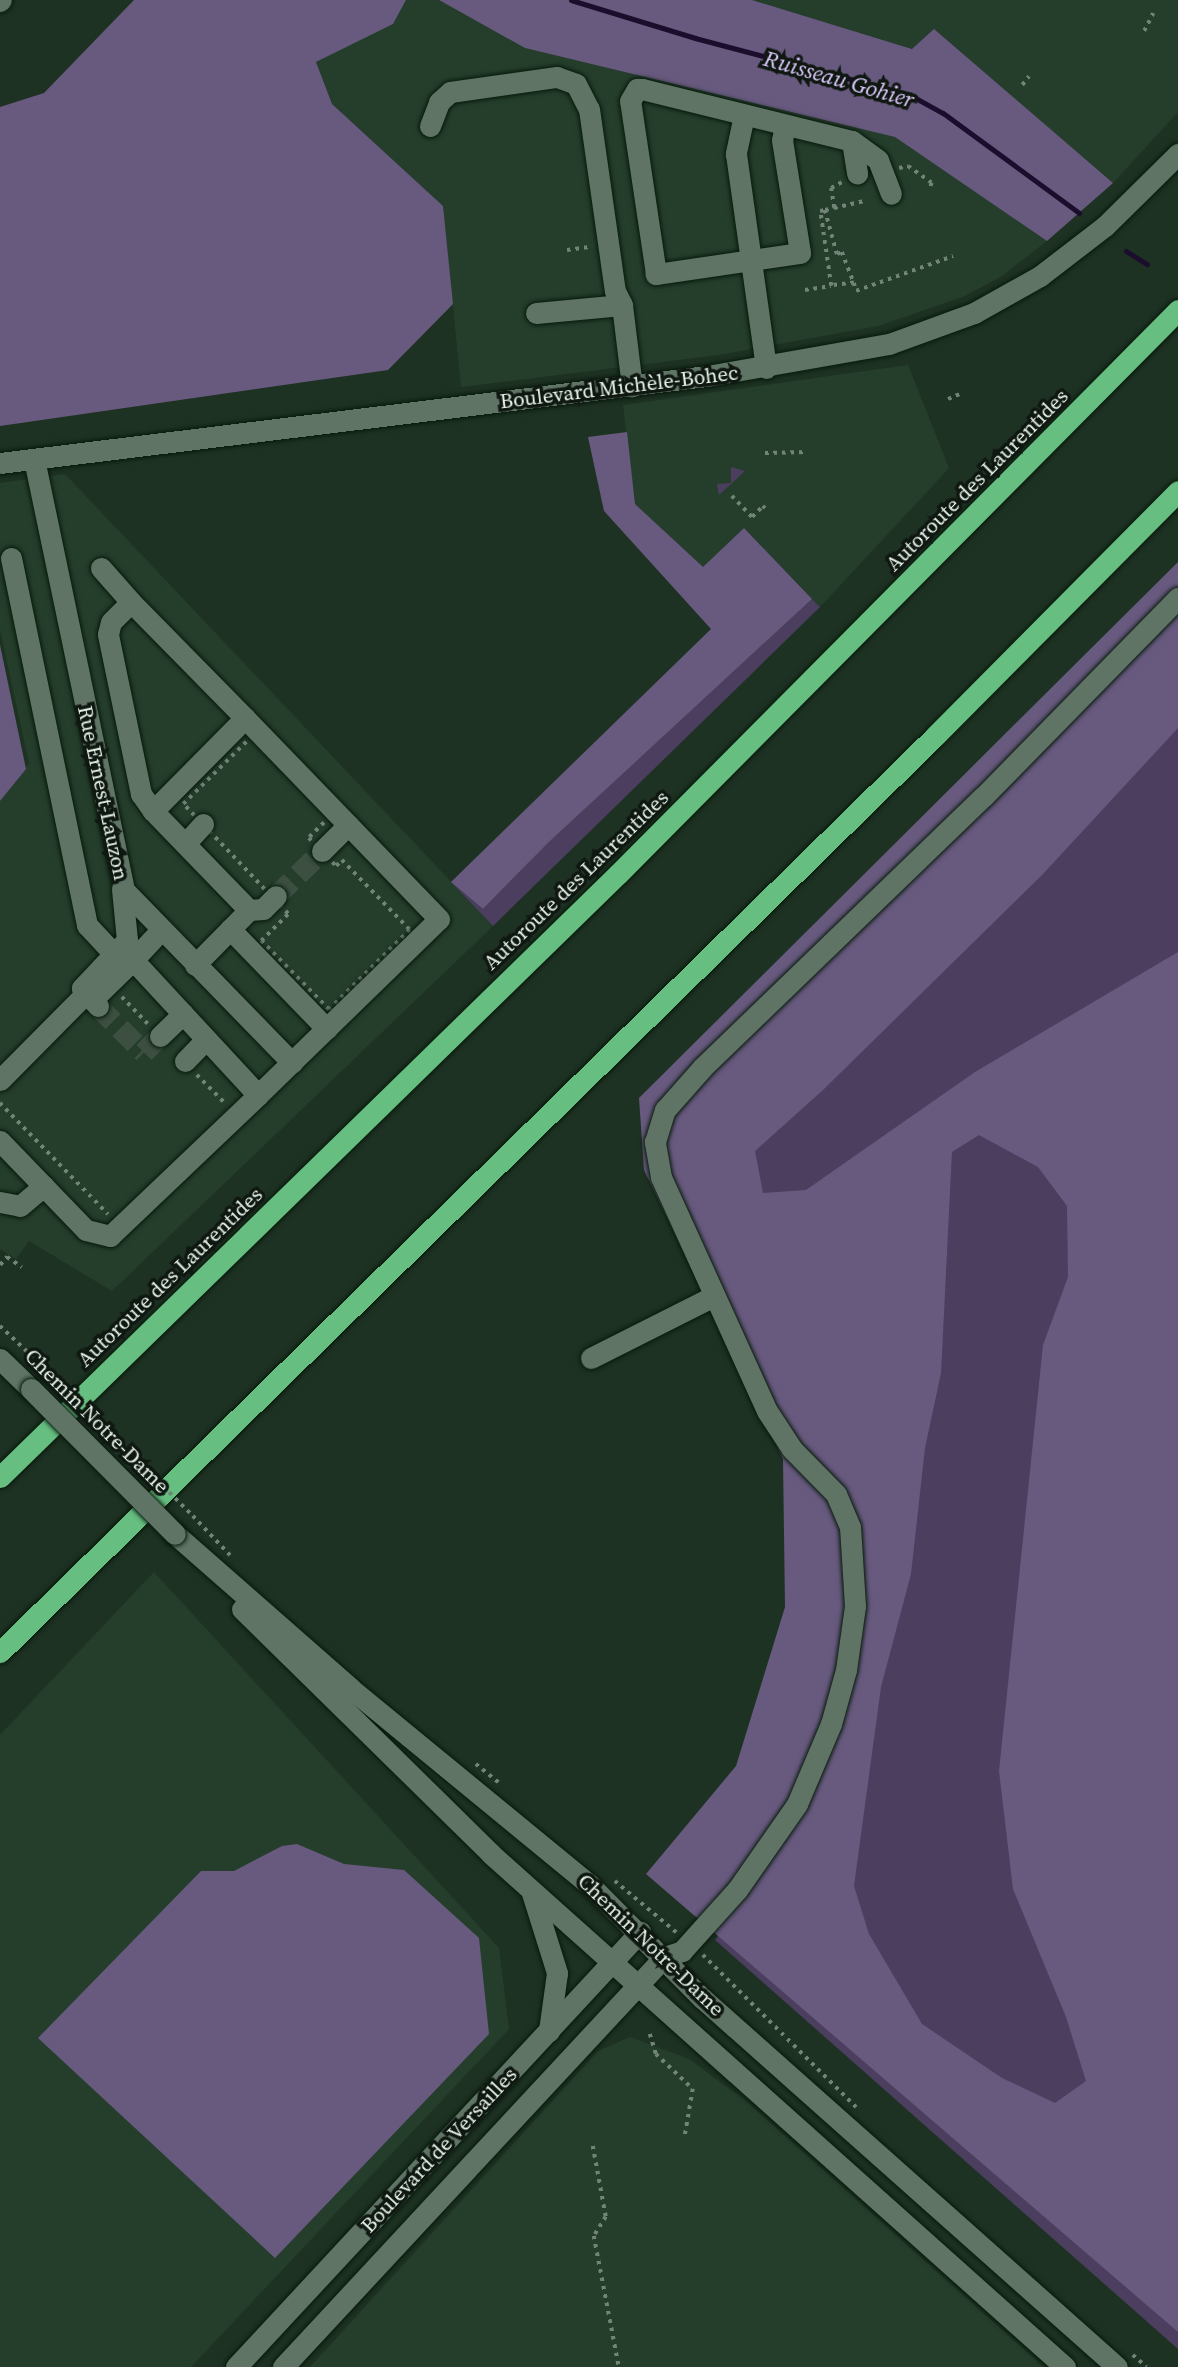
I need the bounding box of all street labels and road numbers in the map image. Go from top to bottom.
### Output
street label: Boulevard Michèle-Bohec [498,360,740,414]
street label: Autoroute des Laurentides [881,384,1073,576]
street label: Rue Ernest-Lauzon [72,703,134,883]
street label: Autoroute des Laurentides [478,785,674,975]
street label: Autoroute des Laurentides [72,1182,268,1372]
street label: Chemin Notre-Dame [20,1344,174,1498]
street label: Chemin Notre-Dame [572,1869,730,2021]
street label: Boulevard de Versailles [356,2062,522,2238]

